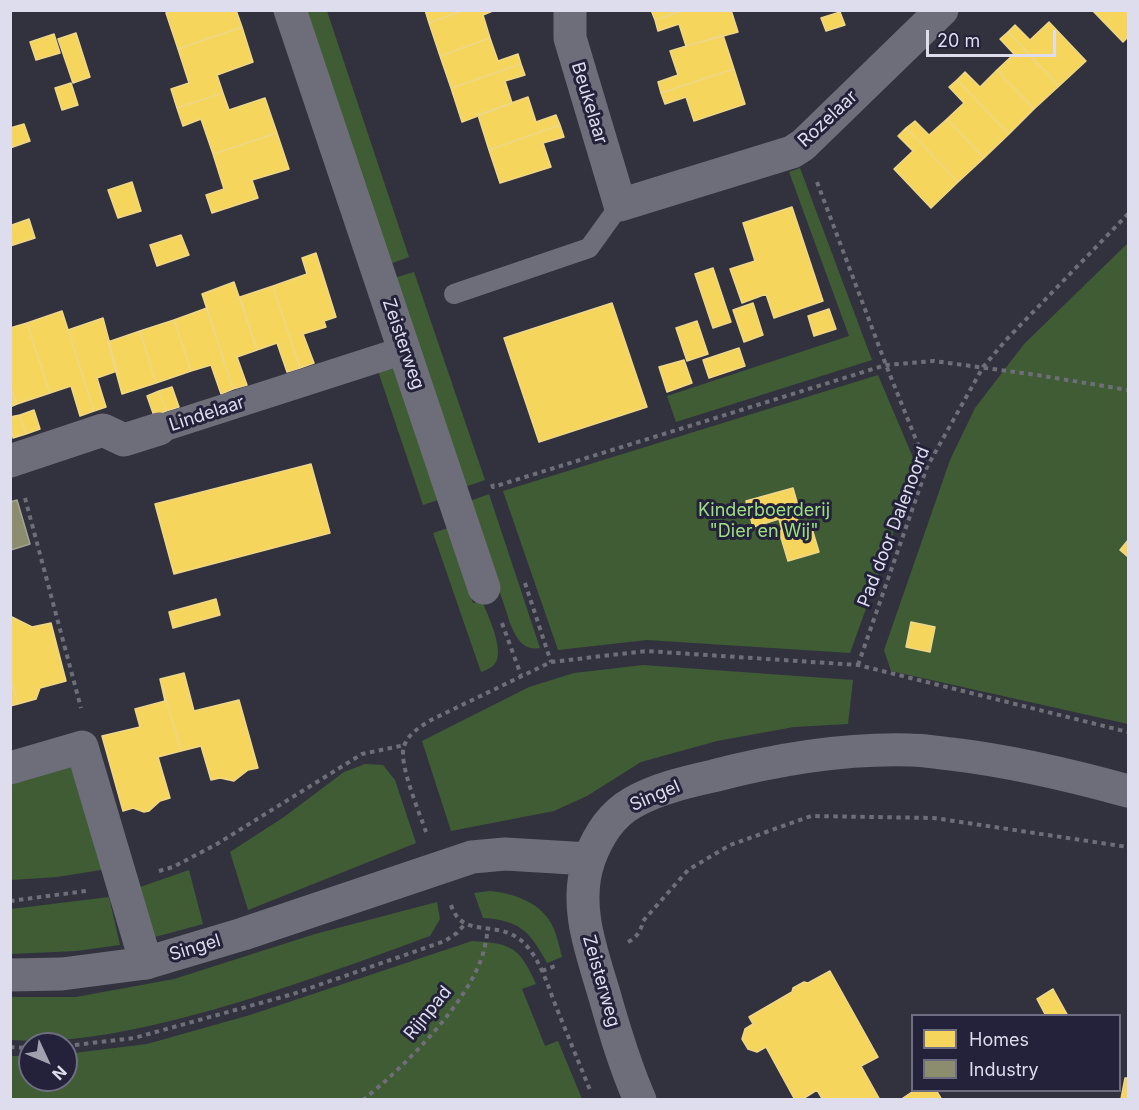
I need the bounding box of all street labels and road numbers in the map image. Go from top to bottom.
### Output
street label: Beukelaar [566,60,612,146]
street label: Rozelaar [794,86,862,152]
street label: Zeisterweg [377,296,429,392]
street label: Lindelaar [167,392,247,436]
street label: Pad door Dalenoord [853,444,935,610]
street label: Singel [627,776,683,816]
street label: Singel [167,930,223,966]
street label: Zeisterweg [578,932,624,1030]
street label: Rijnpad [400,982,456,1044]

